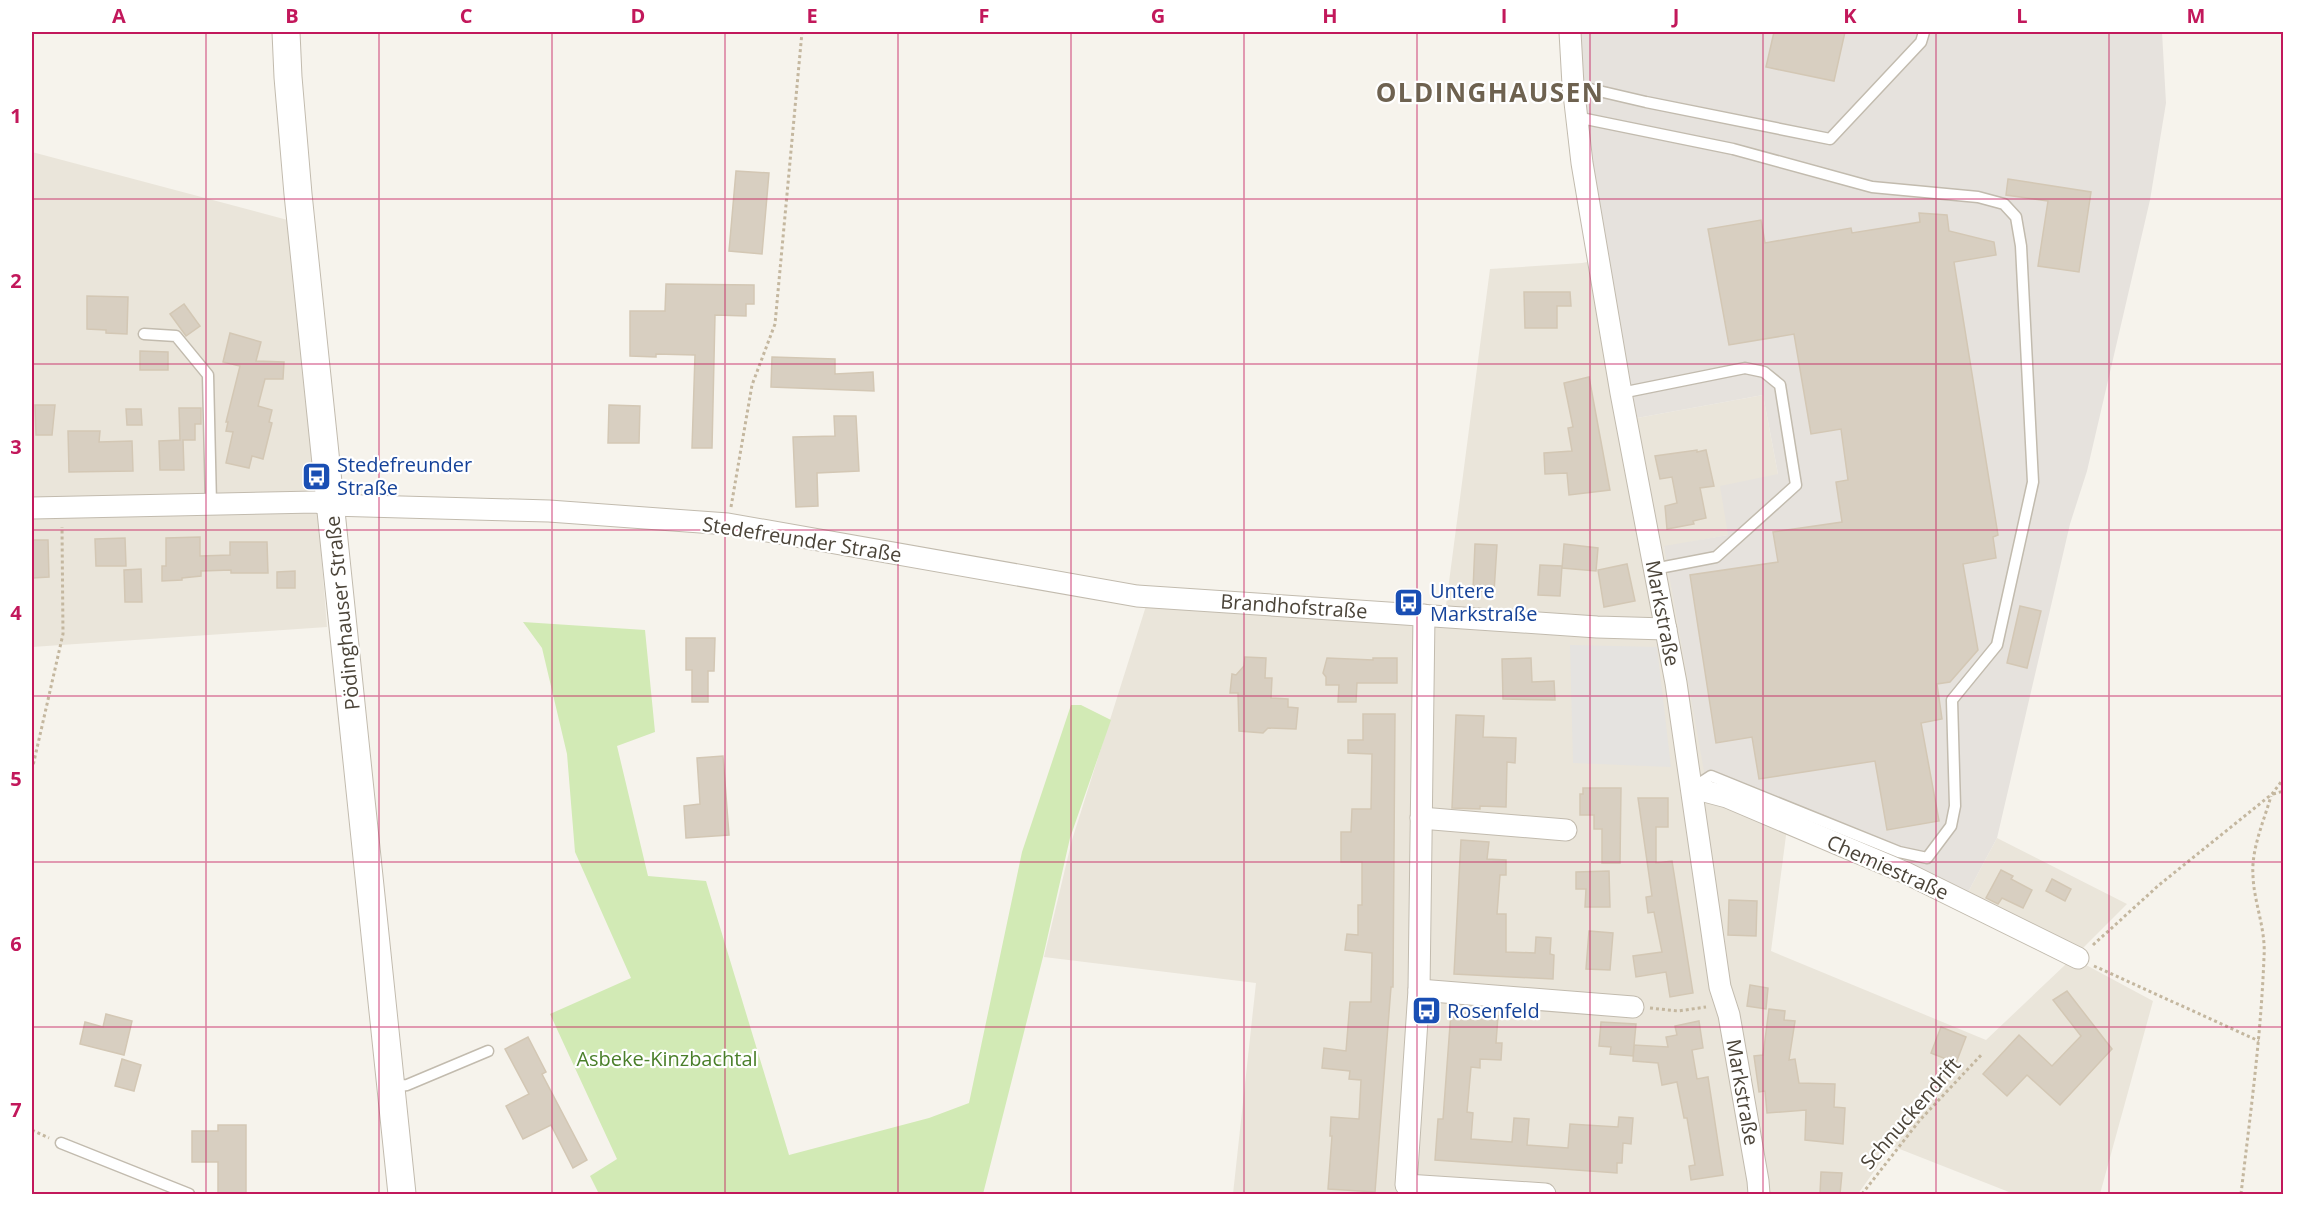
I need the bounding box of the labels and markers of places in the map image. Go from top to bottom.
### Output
place label: Stedefreunder Straße [337,451,472,501]
bus stop icon: Stedefreunder Straße [300,460,332,492]
place label: Untere Markstraße [1430,577,1537,627]
bus stop icon: Untere Markstraße [1393,586,1425,618]
bus stop icon: Rosenfeld [1410,994,1442,1026]
place label: Rosenfeld [1447,997,1540,1024]

